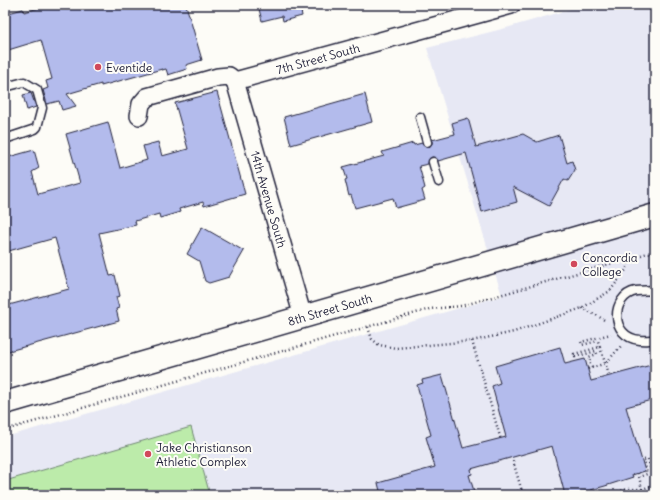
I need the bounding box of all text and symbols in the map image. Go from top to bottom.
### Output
street label: 7th Street South [274,39,361,77]
place label: Eventide [106,60,152,75]
marker: Eventide [93,62,103,72]
street label: 14th Avenue South [248,149,290,249]
place label: Concordia College [582,250,638,279]
marker: Concordia College [569,259,579,269]
street label: 8th Street South [286,290,374,328]
place label: Jake Christianson Athletic Complex [156,440,252,469]
marker: Jake Christianson Athletic Complex [143,449,153,459]

